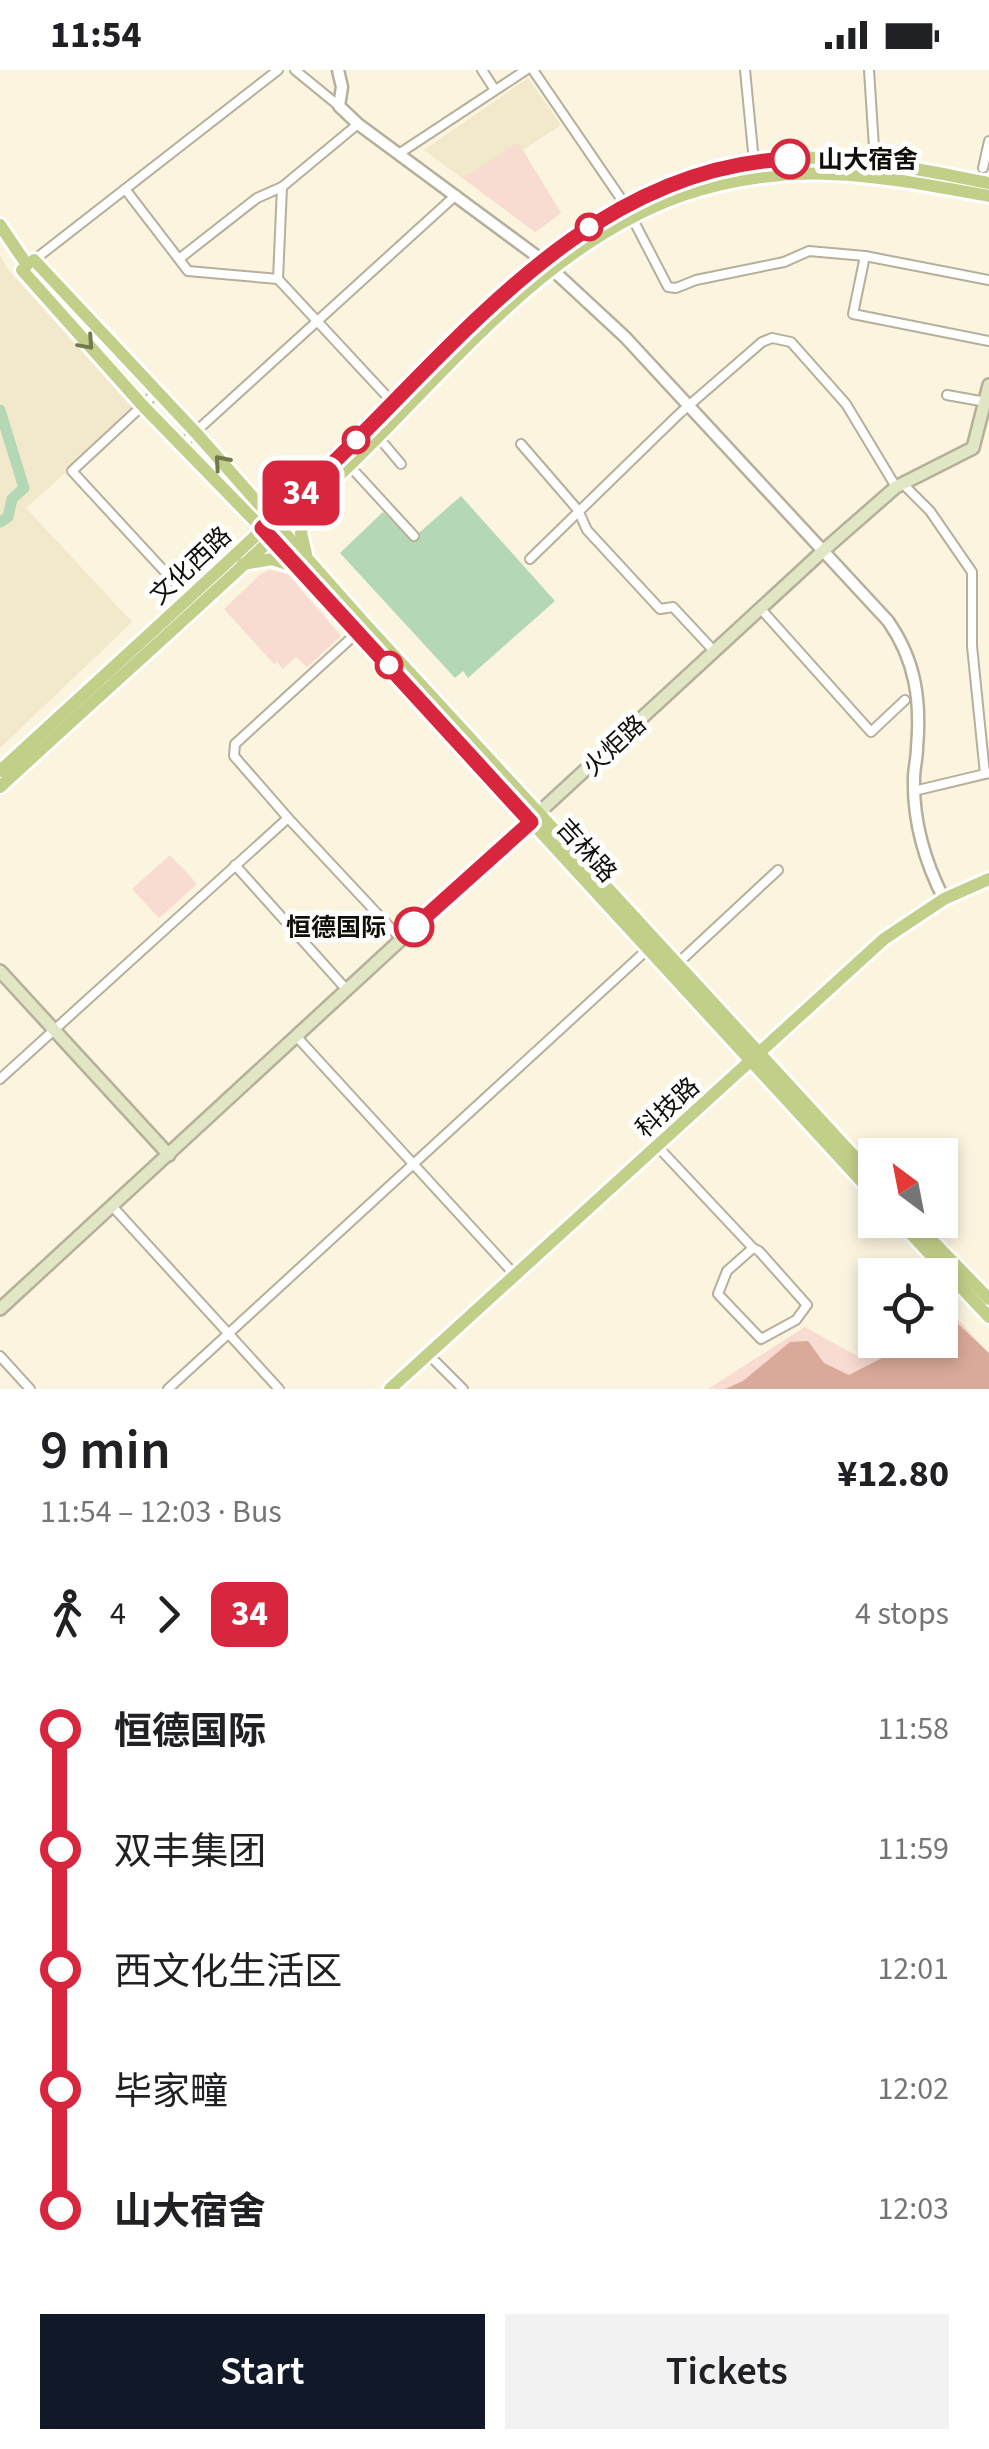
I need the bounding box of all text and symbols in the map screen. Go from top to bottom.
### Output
text: 11:54 [50,8,142,62]
marker: 山大宿舍 [771,140,809,178]
place label: 山大宿舍 [818,142,918,178]
unlabelled marker [576,214,602,240]
one-way arrow [75,331,93,349]
unlabelled marker [343,427,369,453]
one-way arrow [215,455,233,474]
line badge: 34 [256,460,346,526]
text: 34 [283,468,319,518]
street label: 文化西路 [142,518,240,613]
unlabelled marker [376,652,402,678]
street label: 火炬路 [575,707,654,784]
street label: 吉林路 [548,811,625,891]
marker: 恒德国际 [395,908,433,946]
place label: 恒德国际 [286,910,386,946]
street label: 科技路 [628,1069,708,1146]
north arrow [858,1138,958,1238]
map controls [858,1138,958,1358]
button: locate [858,1258,958,1358]
text: 9 min [40,1412,171,1490]
text: ¥12.80 [837,1447,949,1501]
text: 11:54 – 12:03 · Bus [40,1489,282,1535]
icon: walk [40,1587,95,1642]
icon: forward [141,1587,196,1642]
text: 34 [231,1589,268,1639]
text: 4 [110,1591,126,1637]
text: 4 stops [855,1591,949,1637]
text: 恒德国际 [114,1705,266,1759]
text: 11:58 [877,1706,949,1752]
text: 双丰集团 [114,1825,266,1879]
text: 11:59 [877,1826,949,1872]
text: 西文化生活区 [114,1945,342,1999]
text: 12:01 [877,1946,949,1992]
text: 毕家疃 [114,2065,228,2119]
text: 12:02 [877,2066,949,2112]
text: 山大宿舍 [114,2185,266,2239]
text: 12:03 [877,2186,949,2232]
button: Start [40,2314,485,2429]
button: Tickets [505,2314,949,2429]

